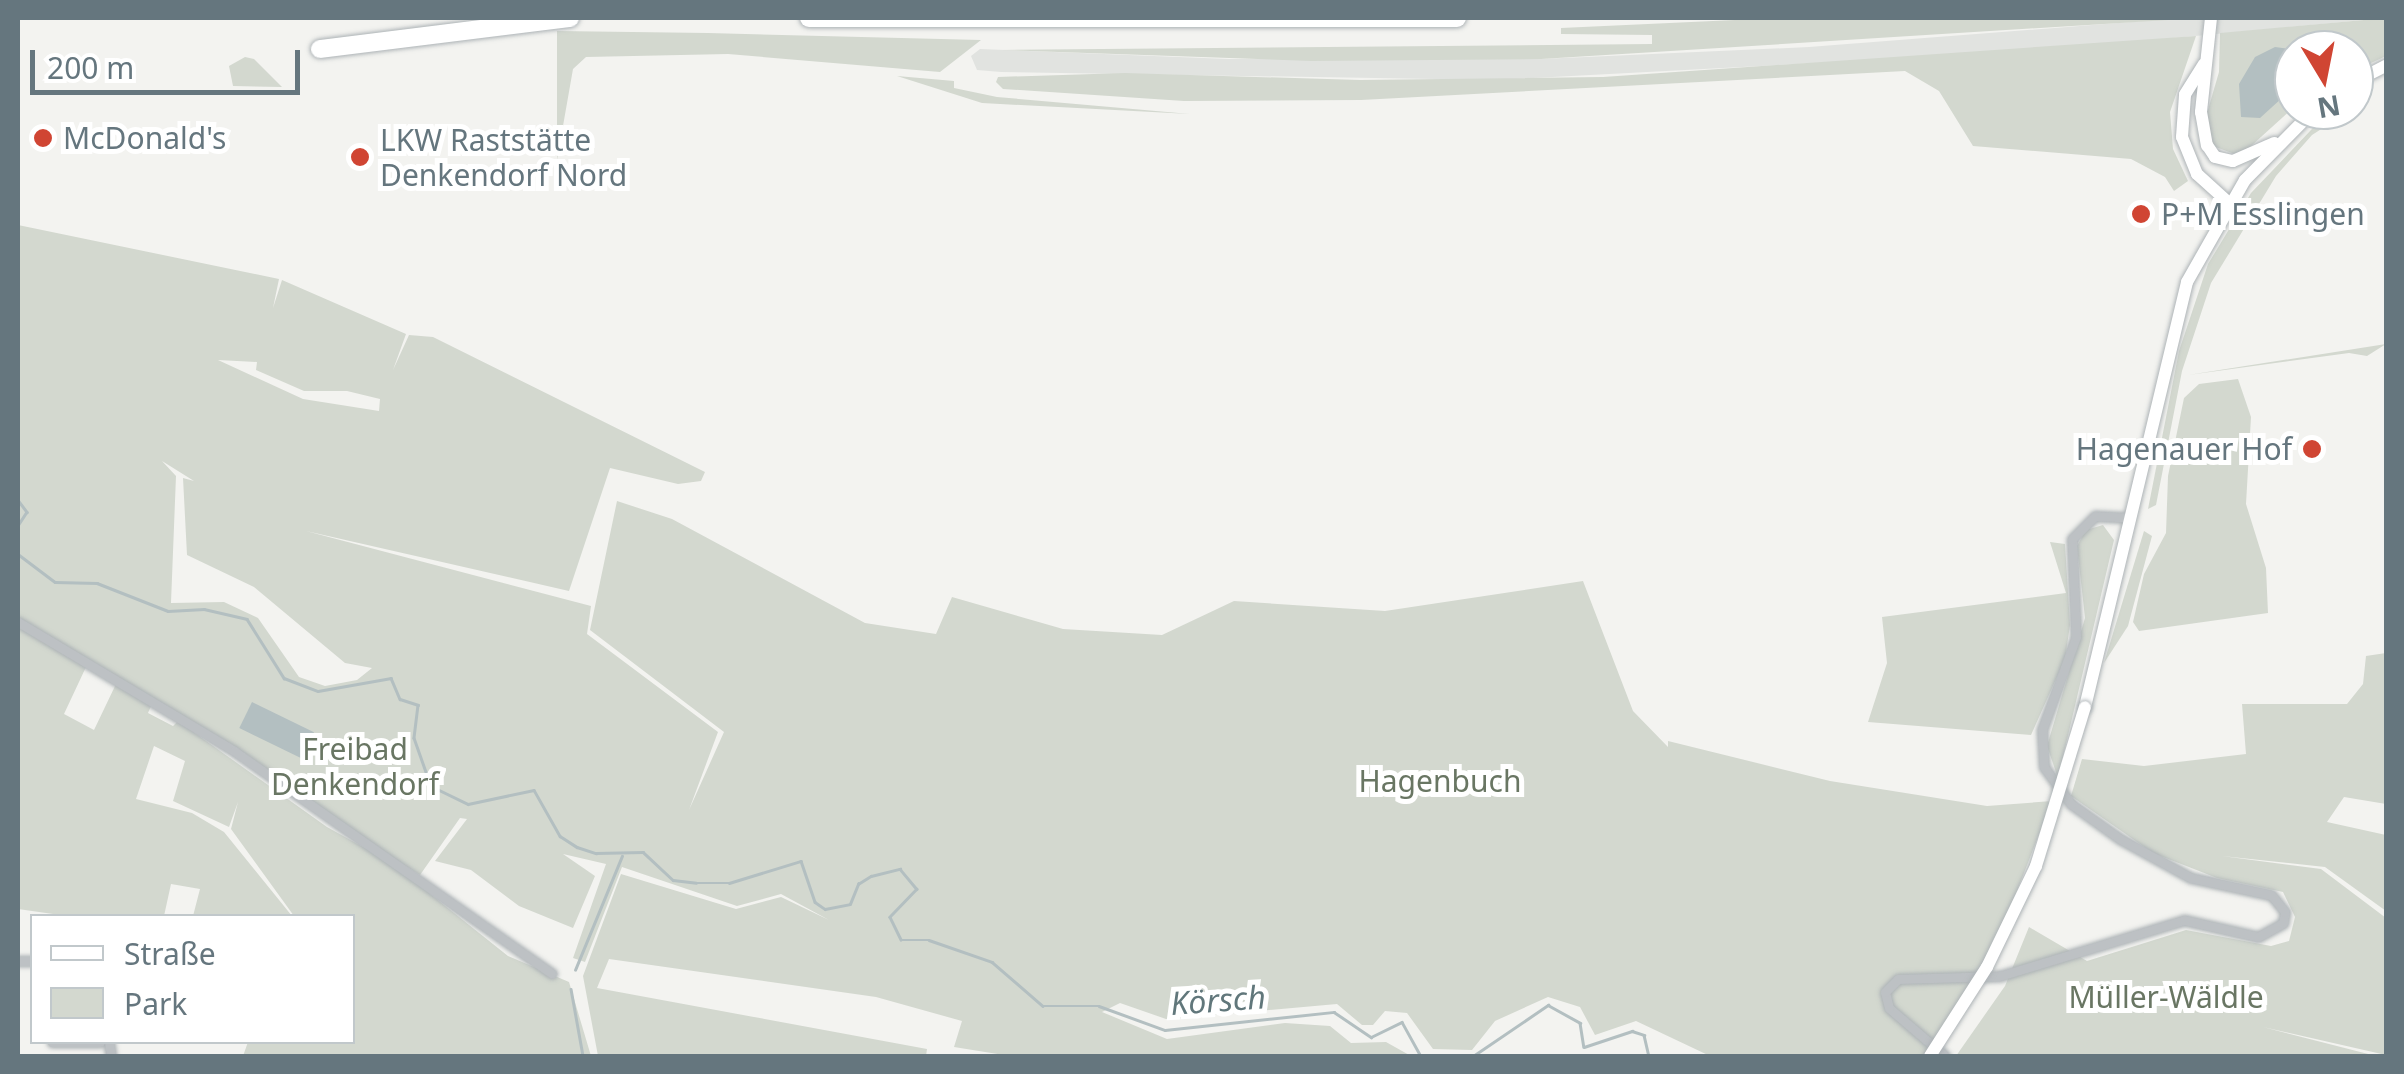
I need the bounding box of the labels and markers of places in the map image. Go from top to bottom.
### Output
place label: McDonald's [63,120,226,156]
place label: LKW Raststätte Denkendorf Nord [380,122,627,192]
marker: McDonald's [32,127,54,149]
marker: LKW Raststätte Denkendorf Nord [349,146,371,168]
place label: P+M Esslingen [2161,196,2365,232]
marker: P+M Esslingen [2130,203,2152,225]
place label: Hagenauer Hof [2076,431,2292,467]
marker: Hagenauer Hof [2301,438,2323,460]

